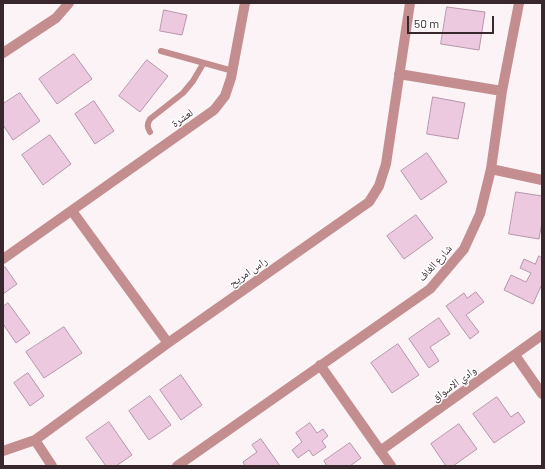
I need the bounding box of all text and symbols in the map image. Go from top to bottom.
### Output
scale bar [409,8,496,34]
text: 50 m [414,16,439,30]
street label: لعشرة [169,106,195,130]
street label: شارع الغاف [415,242,455,284]
street label: راس امريح [226,254,270,290]
street label: وادي الاسواق [429,363,479,405]

